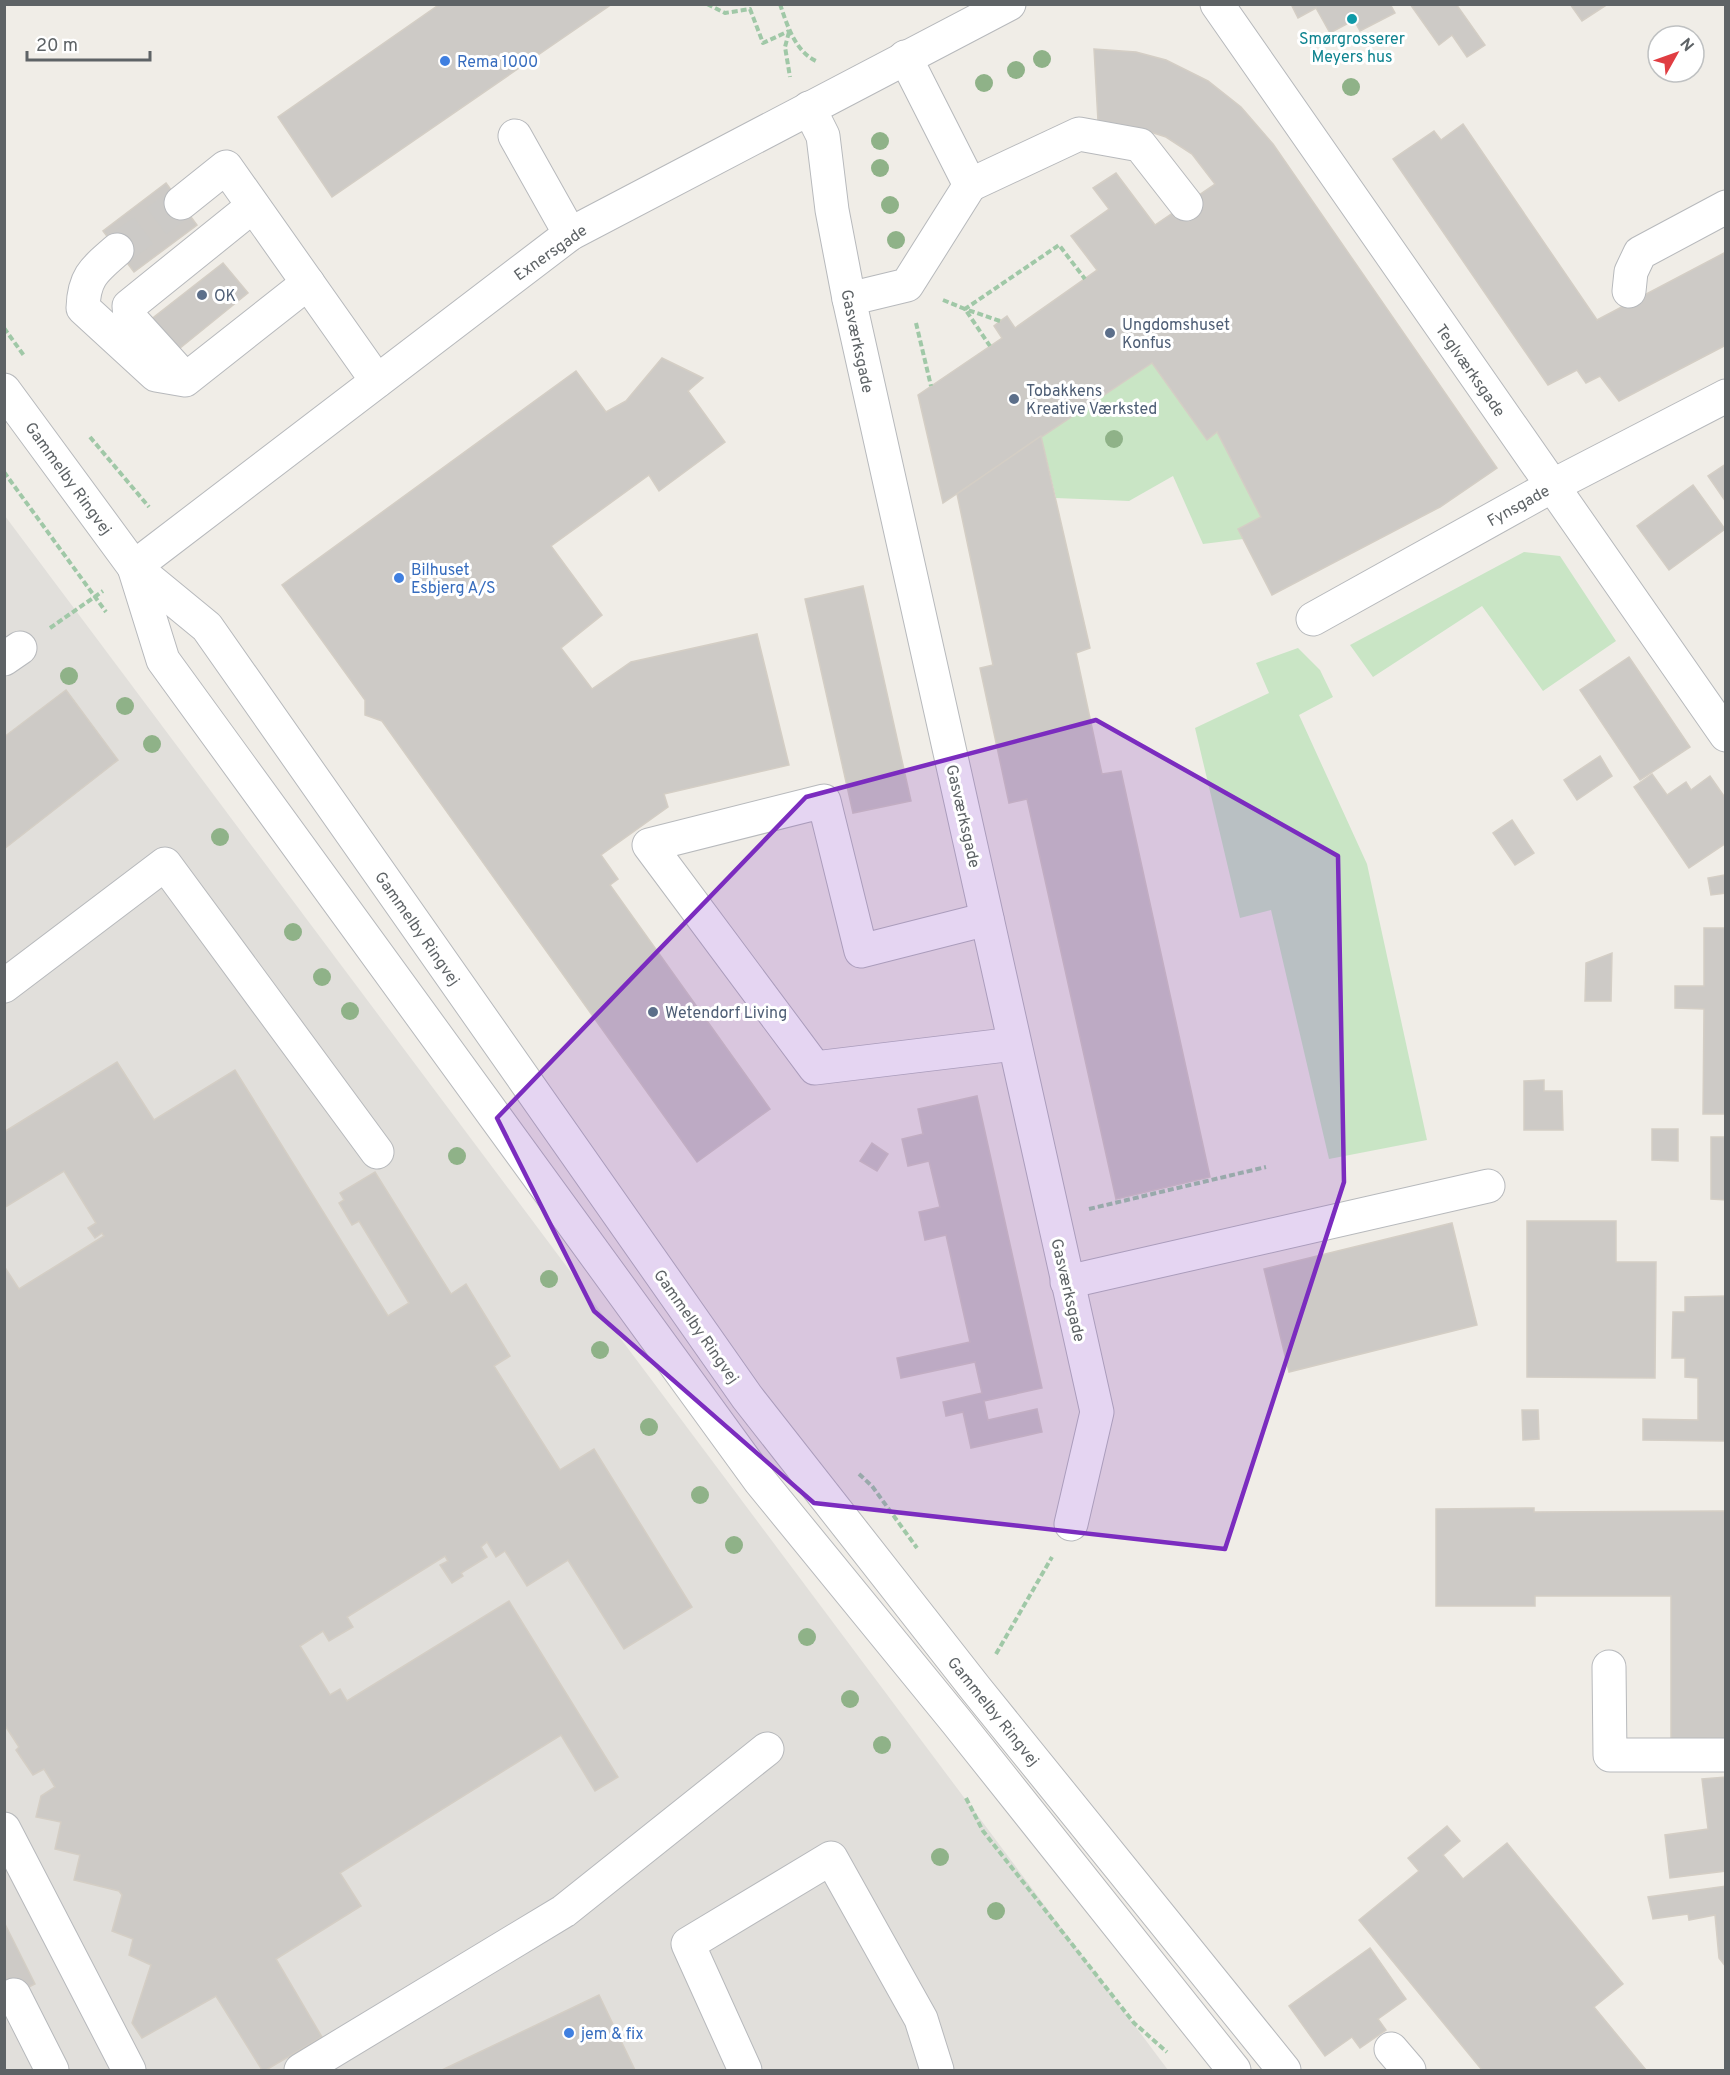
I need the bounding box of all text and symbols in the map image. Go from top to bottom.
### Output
marker: Smørgrosserer Meyers hus [1345,12,1359,26]
scale bar [27,24,150,62]
north arrow [1646,24,1706,84]
place label: Smørgrosserer Meyers hus [1299,30,1405,68]
text: 20 m [36,35,78,58]
text: N [1675,35,1697,56]
place label: Rema 1000 [457,53,538,73]
marker: Rema 1000 [438,54,452,68]
street label: Exnersgade [511,221,592,286]
place label: OK [214,287,236,307]
marker: OK [195,288,209,302]
street label: Gasværksgade [835,288,877,395]
place label: Ungdomshuset Konfus [1122,316,1230,354]
street label: Teglværksgade [1430,321,1509,421]
marker: Ungdomshuset Konfus [1103,326,1117,340]
place label: Tobakkens Kreative Værksted [1026,382,1157,420]
marker: Tobakkens Kreative Værksted [1007,392,1021,406]
street label: Gammelby Ringvej [20,419,115,540]
street label: Fynsgade [1484,481,1554,532]
place label: Bilhuset Esbjerg A/S [411,561,496,599]
marker: Bilhuset Esbjerg A/S [392,571,406,585]
street label: Gasværksgade [940,763,984,870]
street label: Gammelby Ringvej [369,868,463,990]
place label: Wetendorf Living [665,1004,787,1024]
marker: Wetendorf Living [646,1005,660,1019]
street label: Gasværksgade [1045,1237,1089,1344]
street label: Gammelby Ringvej [648,1266,742,1388]
street label: Gammelby Ringvej [942,1653,1043,1771]
place label: jem & fix [580,2025,643,2045]
marker: jem & fix [562,2026,576,2040]

